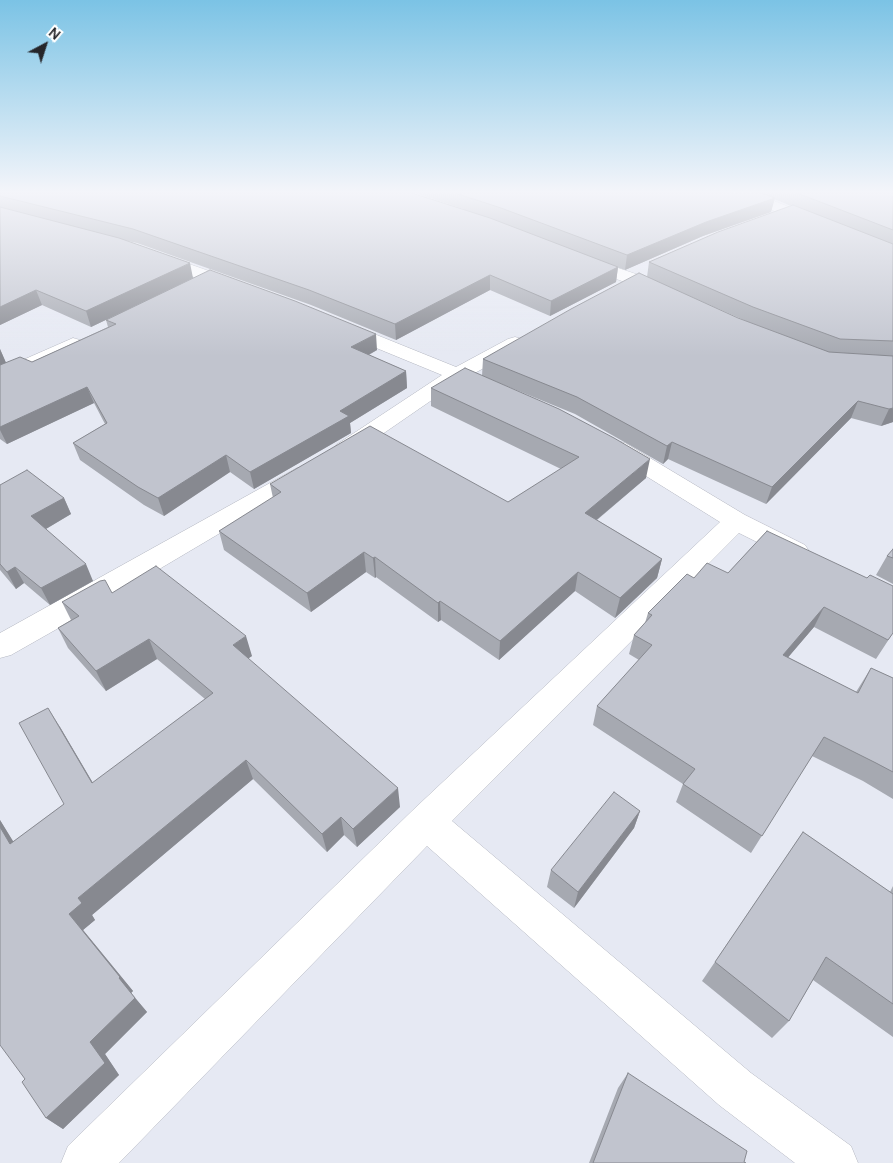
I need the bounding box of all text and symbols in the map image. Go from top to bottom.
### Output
north arrow [20,20,70,70]
text: N [45,23,65,44]

